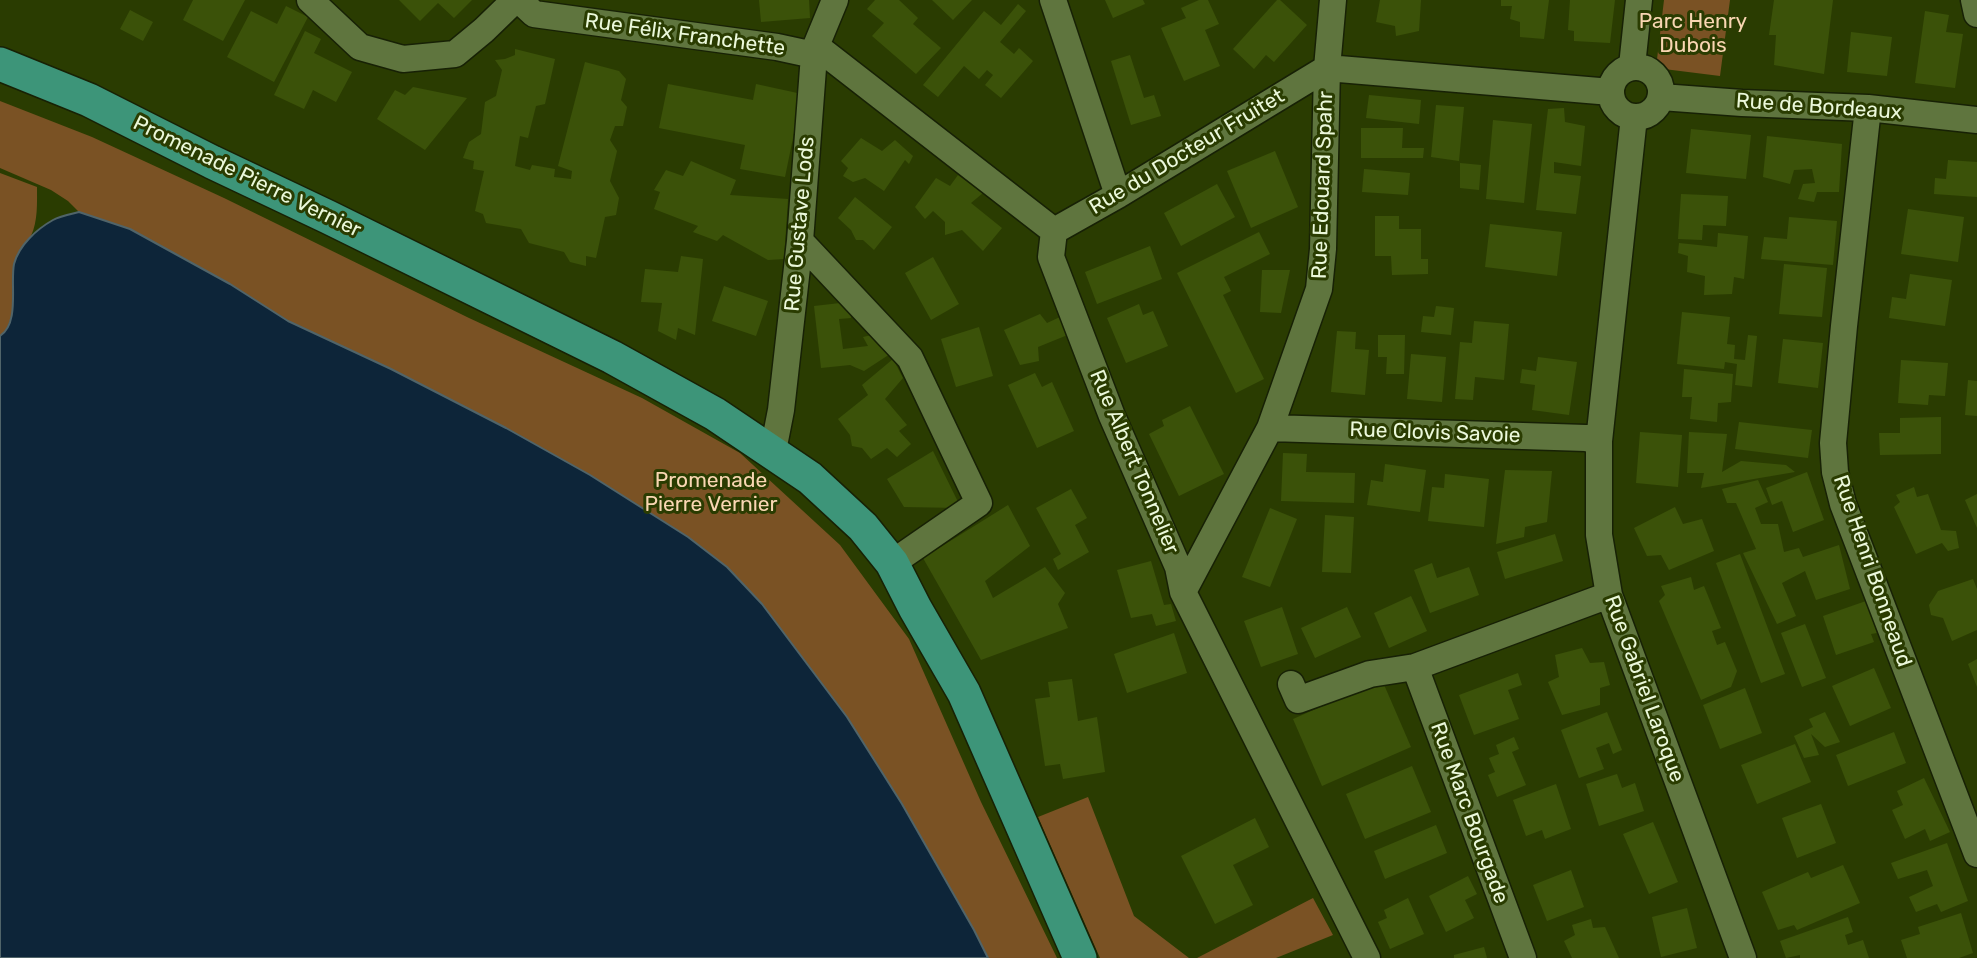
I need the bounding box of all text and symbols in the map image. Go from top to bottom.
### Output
street label: Rue Félix Franchette [583,8,787,62]
park label: Parc Henry Dubois [1639,9,1747,59]
street label: Rue du Docteur Fruitet [1085,84,1289,220]
street label: Rue de Bordeaux [1735,89,1903,125]
street label: Rue Edouard Spahr [1307,91,1339,279]
street label: Promenade Pierre Vernier [129,111,365,243]
street label: Rue Gustave Lods [780,135,820,313]
street label: Rue Albert Tonnelier [1084,366,1184,558]
street label: Rue Clovis Savoie [1349,417,1521,449]
park label: Promenade Pierre Vernier [645,468,777,518]
street label: Rue Henri Bonneaud [1827,472,1917,670]
street label: Rue Gabriel Laroque [1598,592,1690,786]
street label: Rue Marc Bourgade [1425,719,1513,907]

